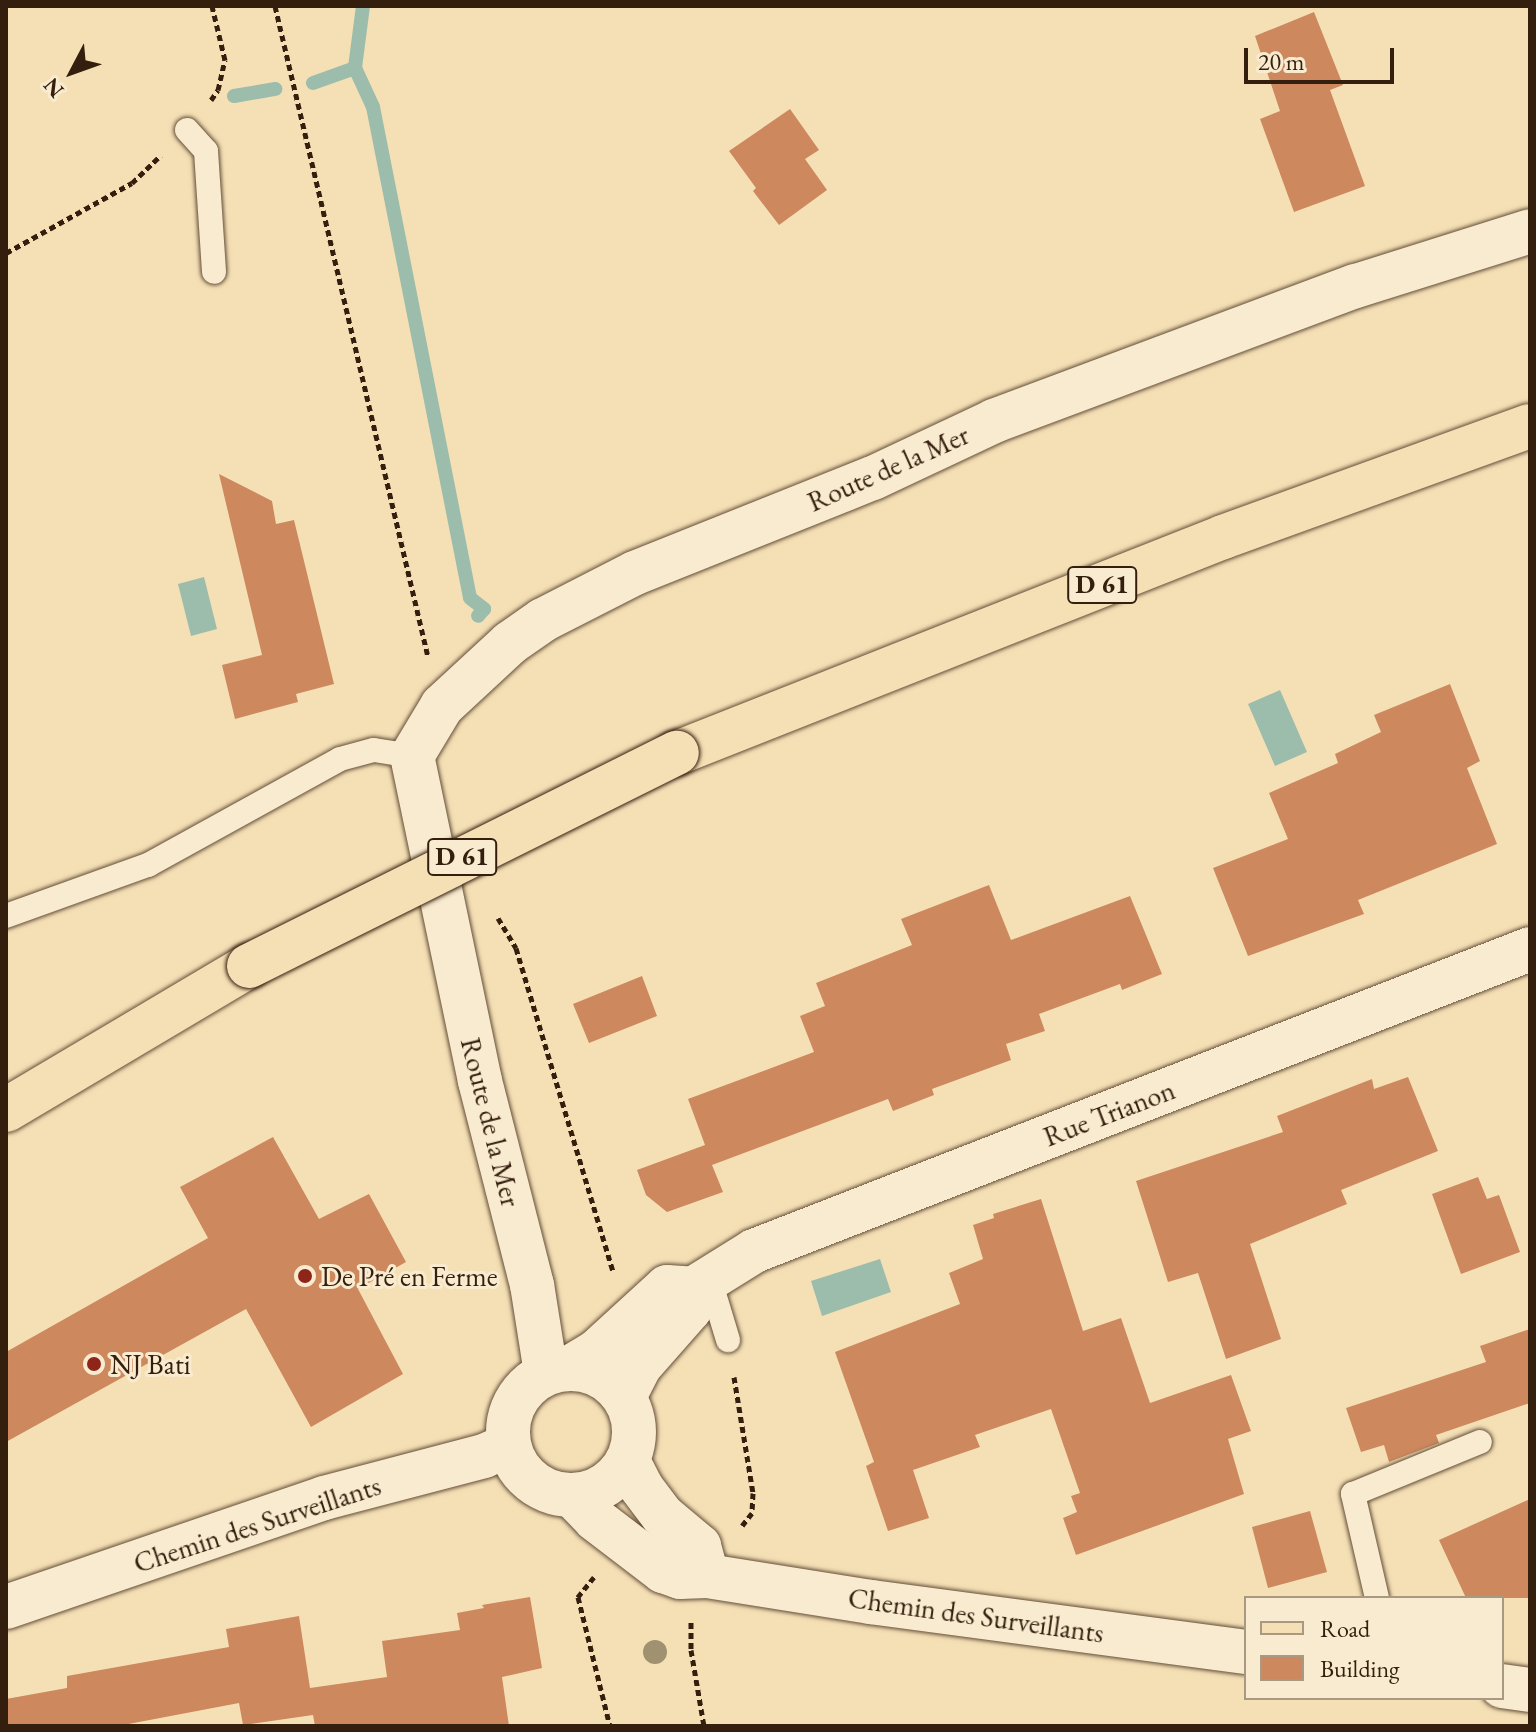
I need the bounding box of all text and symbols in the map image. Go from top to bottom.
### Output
north arrow [32,32,112,112]
scale bar [1248,32,1398,82]
text: 20 m [1258,46,1305,77]
text: N [37,72,70,104]
street label: Route de la Mer [802,417,974,519]
road number: D 61 [1066,563,1138,607]
road number: D 61 [426,835,498,879]
street label: Route de la Mer [454,1034,528,1210]
street label: Rue Trianon [1039,1073,1179,1153]
place label: De Pré en Ferme [321,1259,498,1293]
marker: De Pré en Ferme [296,1267,314,1285]
place label: NJ Bati [110,1347,191,1381]
marker: NJ Bati [85,1355,103,1373]
street label: Chemin des Surveillants [129,1468,385,1580]
street label: Chemin des Surveillants [846,1580,1106,1650]
legend [1244,1596,1504,1700]
text: Road [1320,1613,1370,1644]
text: Building [1320,1653,1400,1684]

